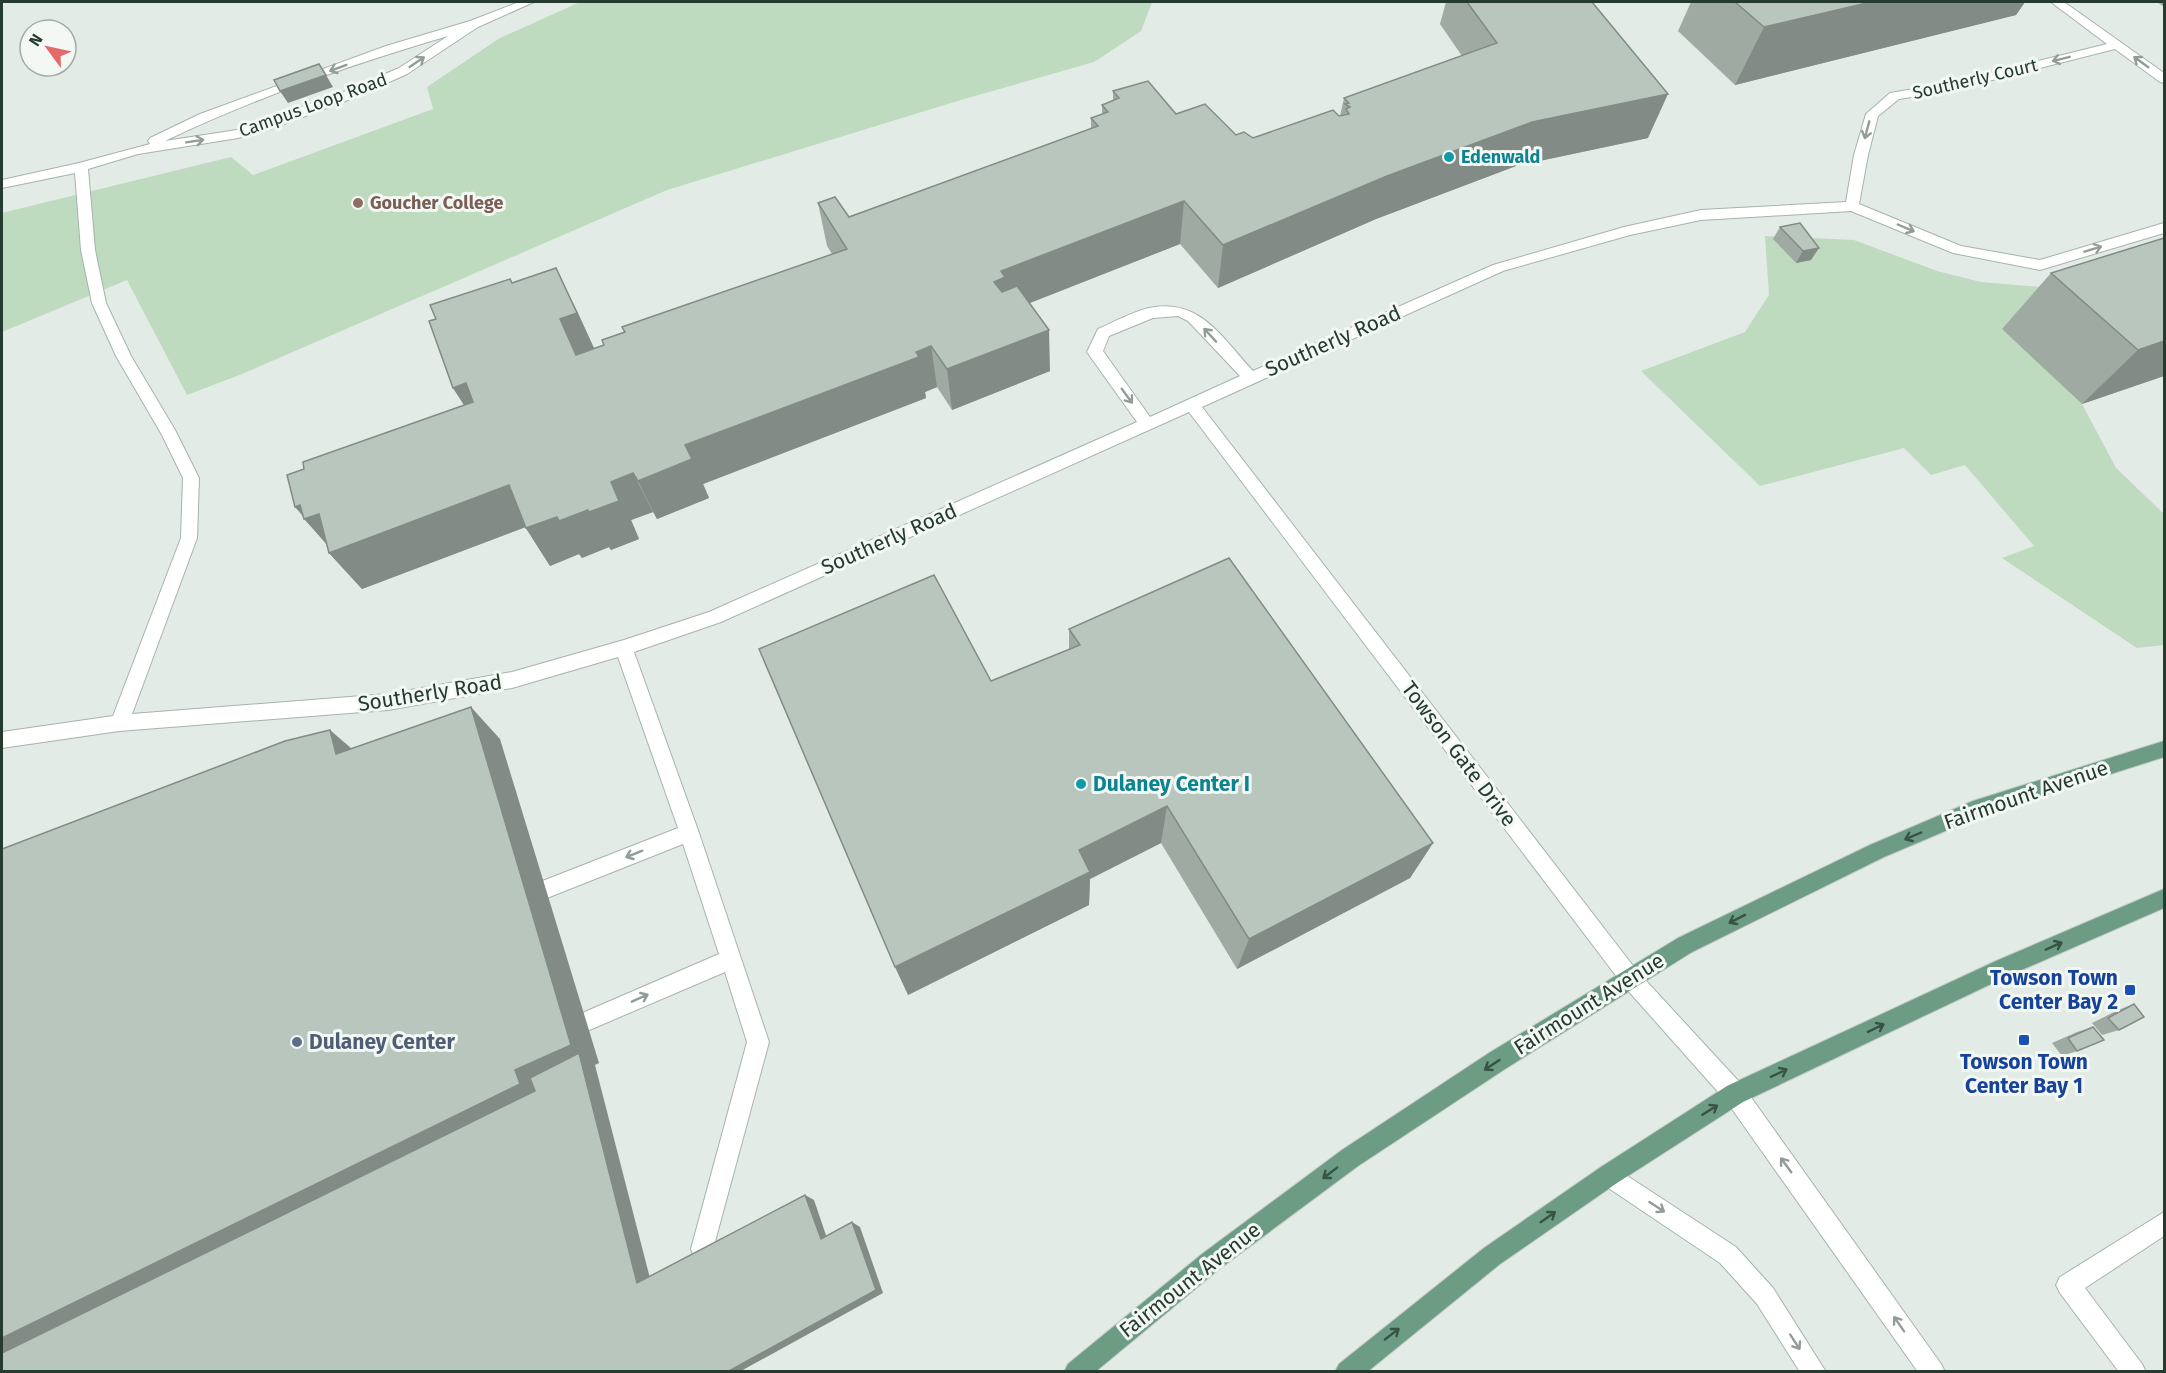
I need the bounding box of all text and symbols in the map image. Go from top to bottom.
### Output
north arrow [18,18,78,78]
text: N [25,30,47,50]
street label: Southerly Court [1910,54,2040,104]
one-way arrow [2051,54,2070,66]
one-way arrow [408,55,425,67]
one-way arrow [2133,56,2149,68]
one-way arrow [330,63,348,74]
street label: Campus Loop Road [236,68,390,142]
one-way arrow [1861,121,1873,140]
one-way arrow [185,135,204,146]
place label: Edenwald [1461,146,1540,168]
marker: Edenwald [1442,150,1456,164]
place label: Goucher College [370,192,503,214]
marker: Goucher College [351,196,365,210]
one-way arrow [1896,223,1915,234]
one-way arrow [2083,243,2102,254]
street label: Southerly Road [1261,300,1405,382]
one-way arrow [1203,328,1217,343]
one-way arrow [1121,388,1133,404]
street label: Southerly Road [817,498,961,580]
street label: Southerly Road [356,669,504,717]
street label: Towson Gate Drive [1396,676,1522,832]
street label: Fairmount Avenue [1940,755,2112,835]
place label: Dulaney Center I [1093,771,1250,797]
marker: Dulaney Center I [1074,777,1088,791]
one-way arrow [1905,831,1923,842]
one-way arrow [626,849,644,860]
one-way arrow [1728,913,1746,925]
one-way arrow [2044,940,2062,952]
street label: Fairmount Avenue [1509,947,1669,1061]
place label: Towson Town Center Bay 2 [1990,965,2118,1015]
marker: Towson Town Center Bay 2 [2123,983,2137,997]
one-way arrow [631,992,649,1003]
one-way arrow [1867,1021,1885,1033]
place label: Dulaney Center [309,1029,455,1055]
marker: Towson Town Center Bay 1 [2017,1033,2031,1047]
marker: Dulaney Center [290,1035,304,1049]
place label: Towson Town Center Bay 1 [1960,1049,2088,1099]
one-way arrow [1483,1058,1500,1071]
one-way arrow [1770,1067,1788,1079]
one-way arrow [1702,1104,1718,1116]
one-way arrow [1780,1158,1792,1174]
one-way arrow [1322,1167,1338,1179]
one-way arrow [1649,1201,1665,1213]
one-way arrow [1539,1211,1555,1223]
street label: Fairmount Avenue [1114,1217,1266,1343]
one-way arrow [1893,1316,1905,1332]
one-way arrow [1383,1328,1399,1341]
one-way arrow [1789,1333,1801,1349]

